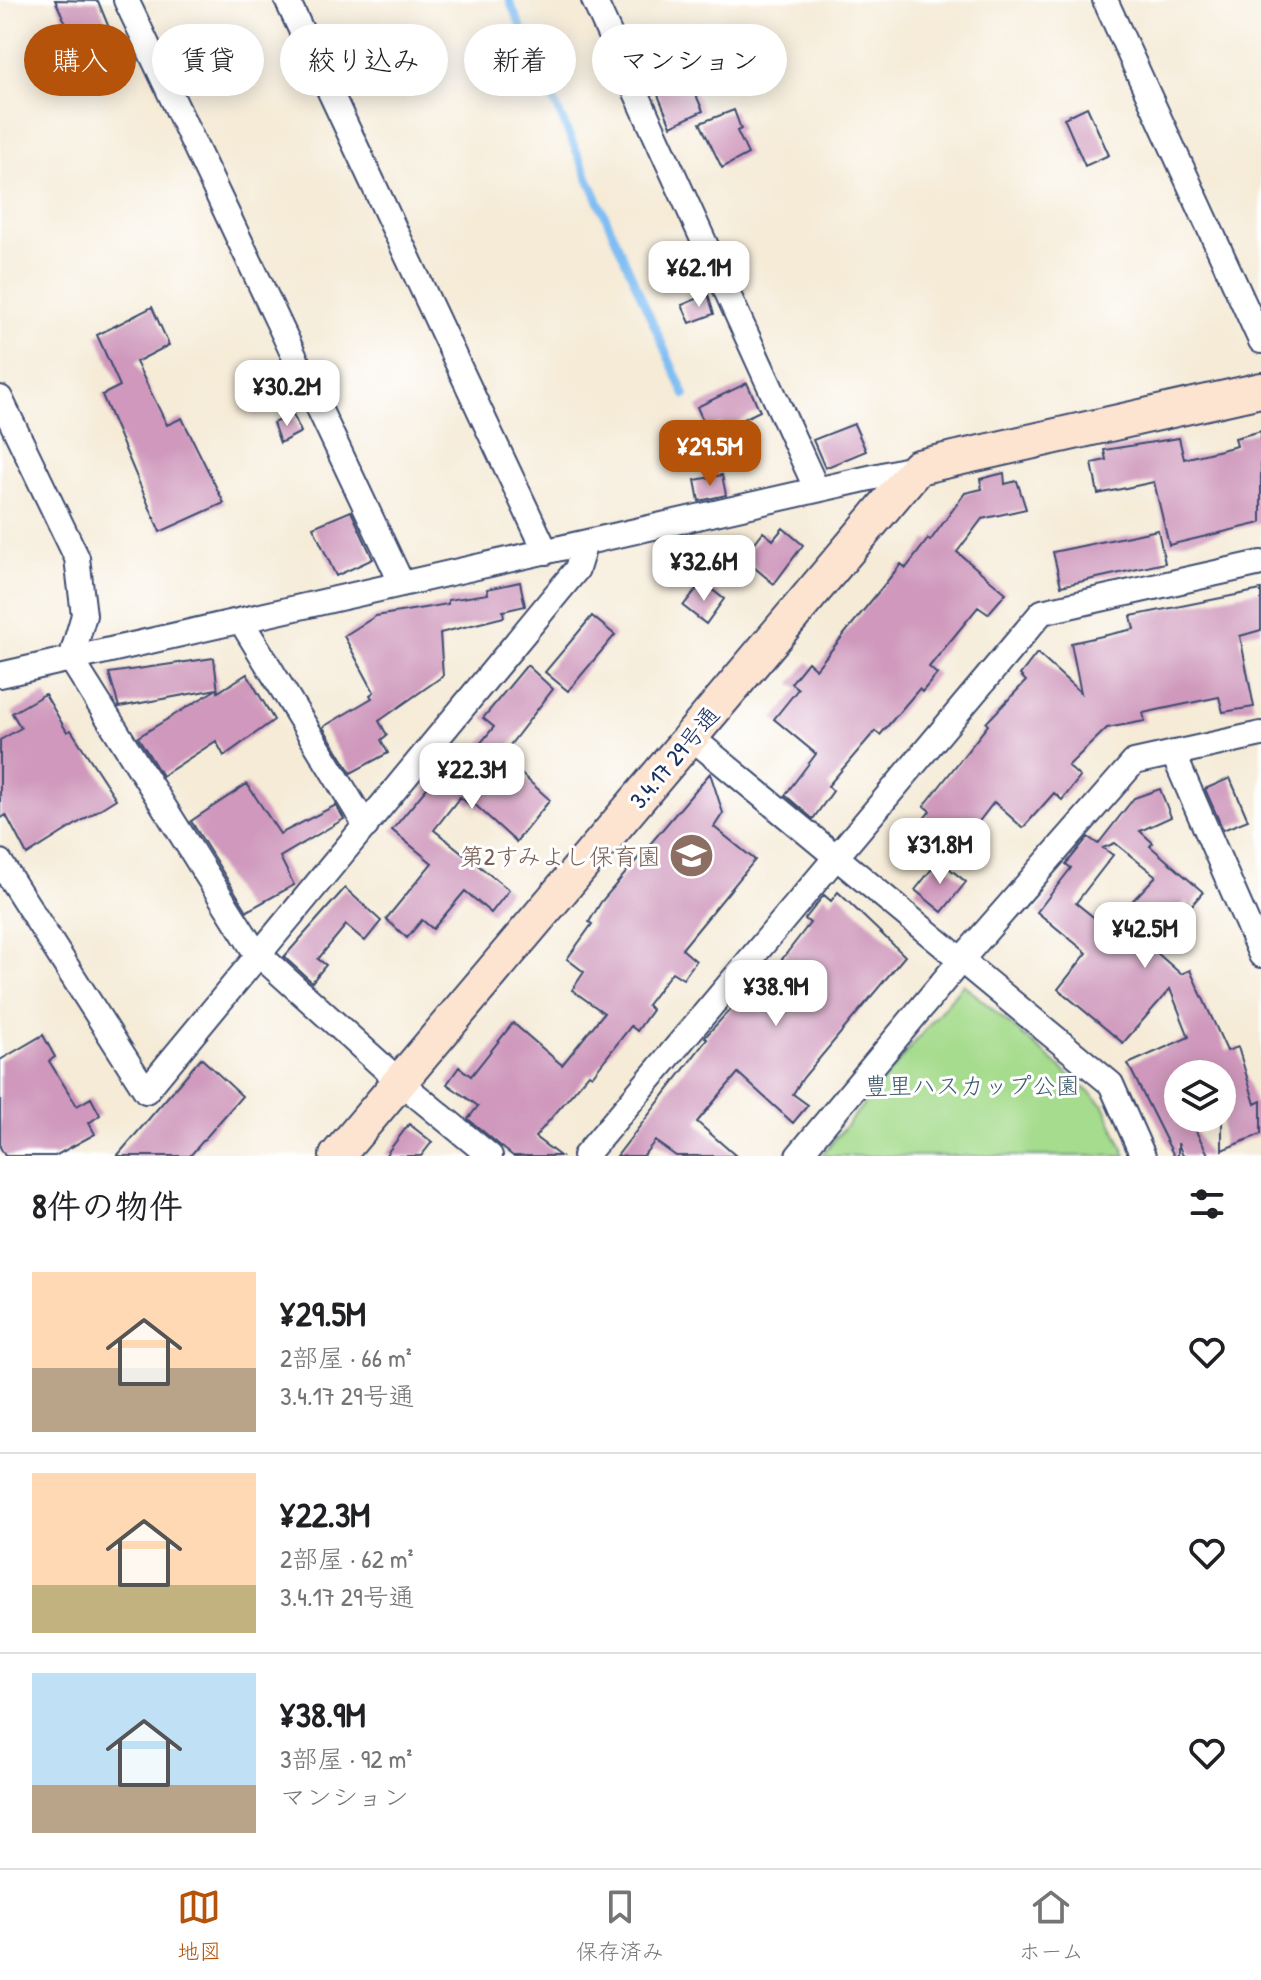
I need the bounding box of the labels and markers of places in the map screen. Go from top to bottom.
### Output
pin: ¥62.1M [634,241,764,309]
pin: ¥30.2M [222,360,352,428]
pin: ¥29.5M [645,420,775,488]
pin: ¥32.6M [639,535,769,603]
pin: ¥22.3M [407,743,537,811]
pin: ¥31.8M [875,818,1005,886]
school or university icon: 第2すみよし保育園 [668,832,716,880]
place label: 第2すみよし保育園 [460,840,661,872]
pin: ¥42.5M [1080,902,1210,970]
pin: ¥38.9M [711,960,841,1028]

